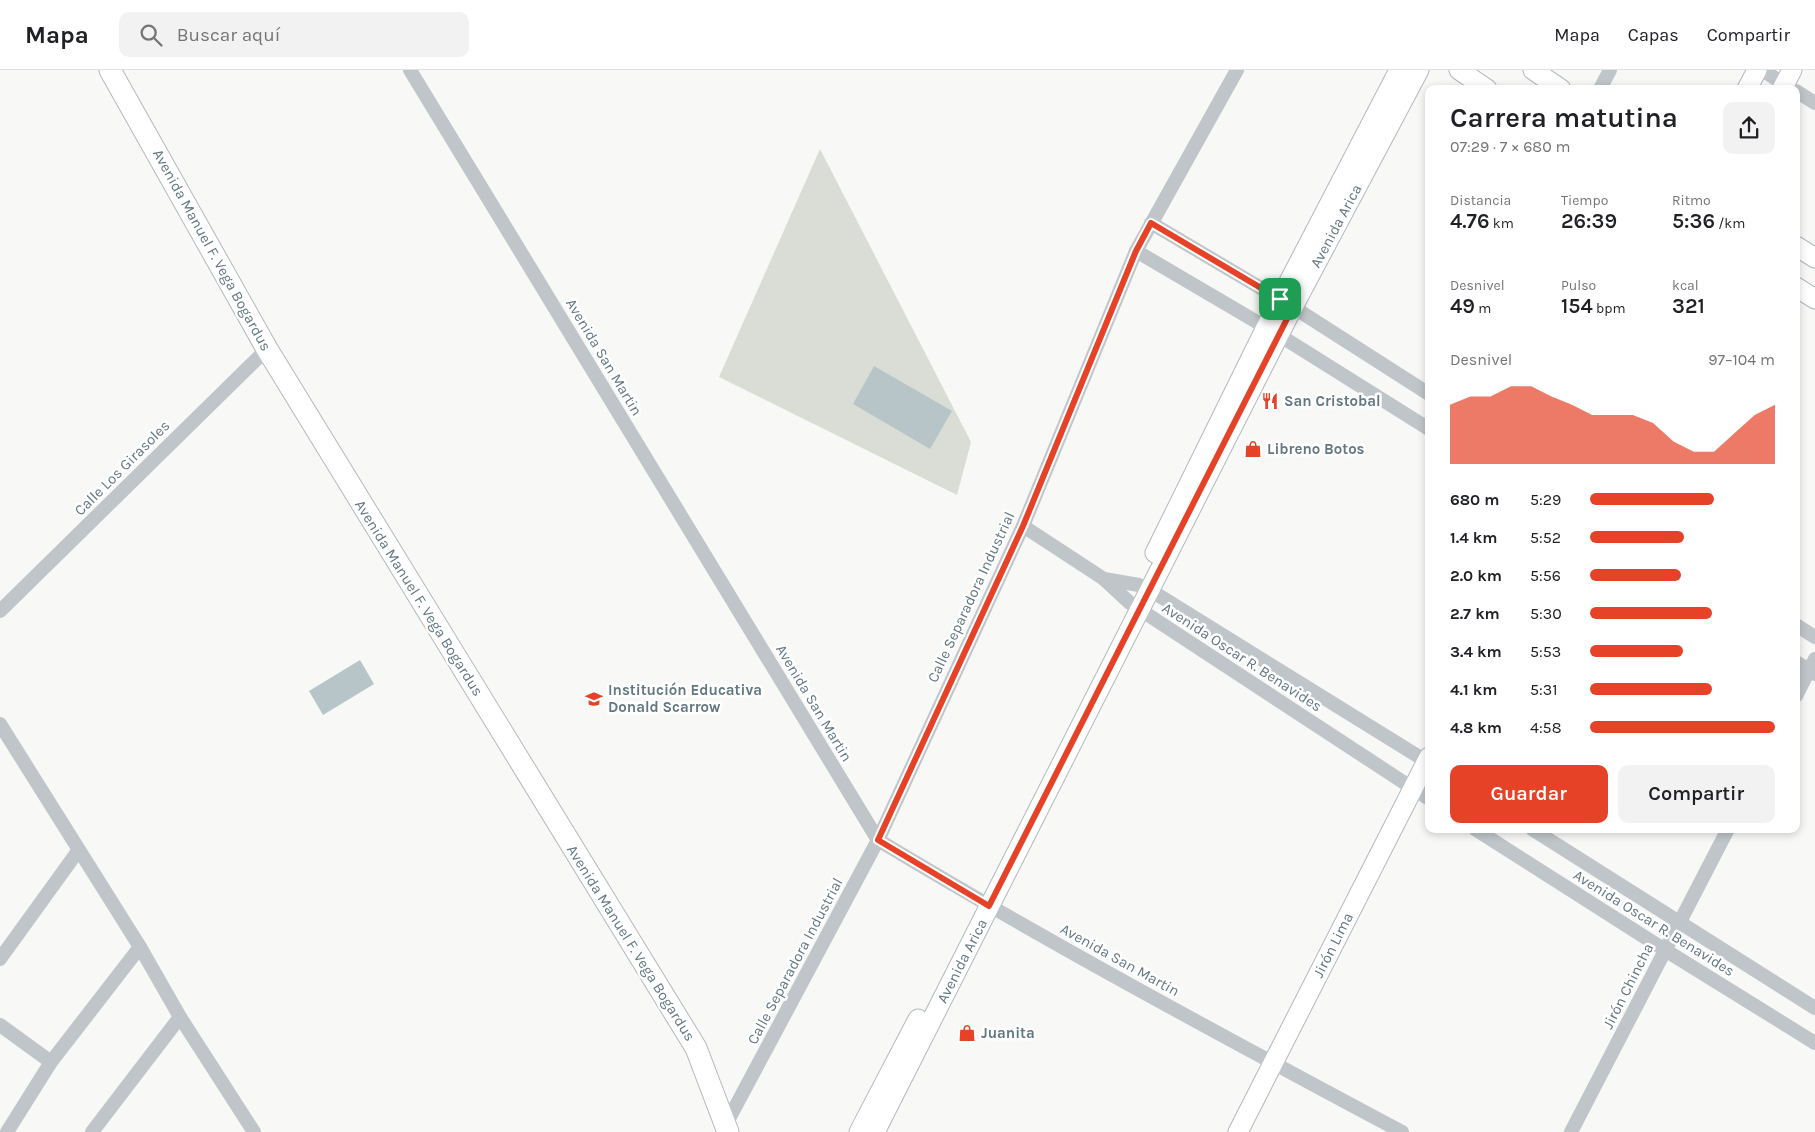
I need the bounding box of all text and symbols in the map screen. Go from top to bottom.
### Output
search box [119,12,469,57]
text: Mapa [25,21,89,49]
icon: search [137,21,165,49]
text: Buscar aquí [177,24,280,46]
text: Mapa [1554,24,1600,46]
text: Capas [1628,24,1679,46]
text: Compartir [1707,24,1790,46]
text: Carrera matutina [1450,101,1678,134]
button: share [1723,102,1775,154]
text: 07:29 · 7 × 680 m [1450,137,1570,156]
street label: Avenida Manuel F. Vega Bogardus [149,146,275,354]
street label: Avenida Arica [1306,181,1366,271]
text: Distancia [1450,192,1511,209]
text: Tiempo [1561,192,1608,209]
text: Ritmo [1672,192,1711,209]
text: 4.76 [1450,209,1489,233]
text: 26:39 [1561,209,1617,233]
text: 5:36 [1672,209,1715,233]
text: km [1489,215,1514,232]
text: /km [1715,215,1745,232]
text: Desnivel [1450,277,1505,294]
text: Pulso [1561,277,1596,294]
text: kcal [1672,277,1699,294]
pin [1259,278,1301,320]
icon: arrive [1266,285,1294,313]
text: 49 [1450,294,1475,318]
text: 154 [1561,294,1593,318]
text: 321 [1672,294,1705,318]
street label: Avenida San Martin [562,295,646,419]
text: m [1475,300,1491,317]
text: bpm [1593,300,1626,317]
text: Desnivel [1450,350,1512,369]
text: 97–104 m [1708,350,1775,369]
restaurant icon: San Cristobal [1260,391,1280,411]
place label: San Cristobal [1284,392,1381,410]
street label: Calle Los Girasoles [71,417,173,519]
shop icon: Libreno Botos [1243,439,1263,459]
place label: Libreno Botos [1267,440,1365,458]
text: 680 m [1450,490,1499,509]
text: 5:29 [1530,490,1561,509]
street label: Avenida Manuel F. Vega Bogardus [351,497,487,699]
street label: Calle Separadora Industrial [924,509,1018,685]
text: 1.4 km [1450,528,1497,547]
text: 5:52 [1530,528,1561,547]
text: 2.0 km [1450,566,1502,585]
text: 5:56 [1530,566,1561,585]
street label: Avenida Oscar R. Benavides [1159,599,1325,715]
text: 2.7 km [1450,604,1500,623]
text: 5:30 [1530,604,1562,623]
street label: Avenida San Martin [772,641,856,765]
text: 3.4 km [1450,642,1502,661]
text: 5:53 [1530,642,1561,661]
text: 4.1 km [1450,680,1497,699]
text: 5:31 [1530,680,1557,699]
place label: Institución Educativa Donald Scarrow [608,681,762,716]
school or university icon: Institución Educativa Donald Scarrow [584,689,604,709]
text: 4.8 km [1450,718,1502,737]
text: 4:58 [1530,718,1562,737]
button: Guardar [1450,765,1608,823]
button: Compartir [1618,765,1775,823]
street label: Avenida Manuel F. Vega Bogardus [563,842,699,1044]
street label: Avenida Oscar R. Benavides [1570,866,1738,980]
street label: Calle Separadora Industrial [743,875,847,1047]
street label: Jirón Lima [1309,909,1357,981]
street label: Avenida Arica [933,916,991,1006]
street label: Avenida San Martin [1057,920,1183,1000]
street label: Jirón Chincha [1599,940,1657,1032]
shop icon: Juanita [957,1023,977,1043]
place label: Juanita [981,1024,1035,1042]

